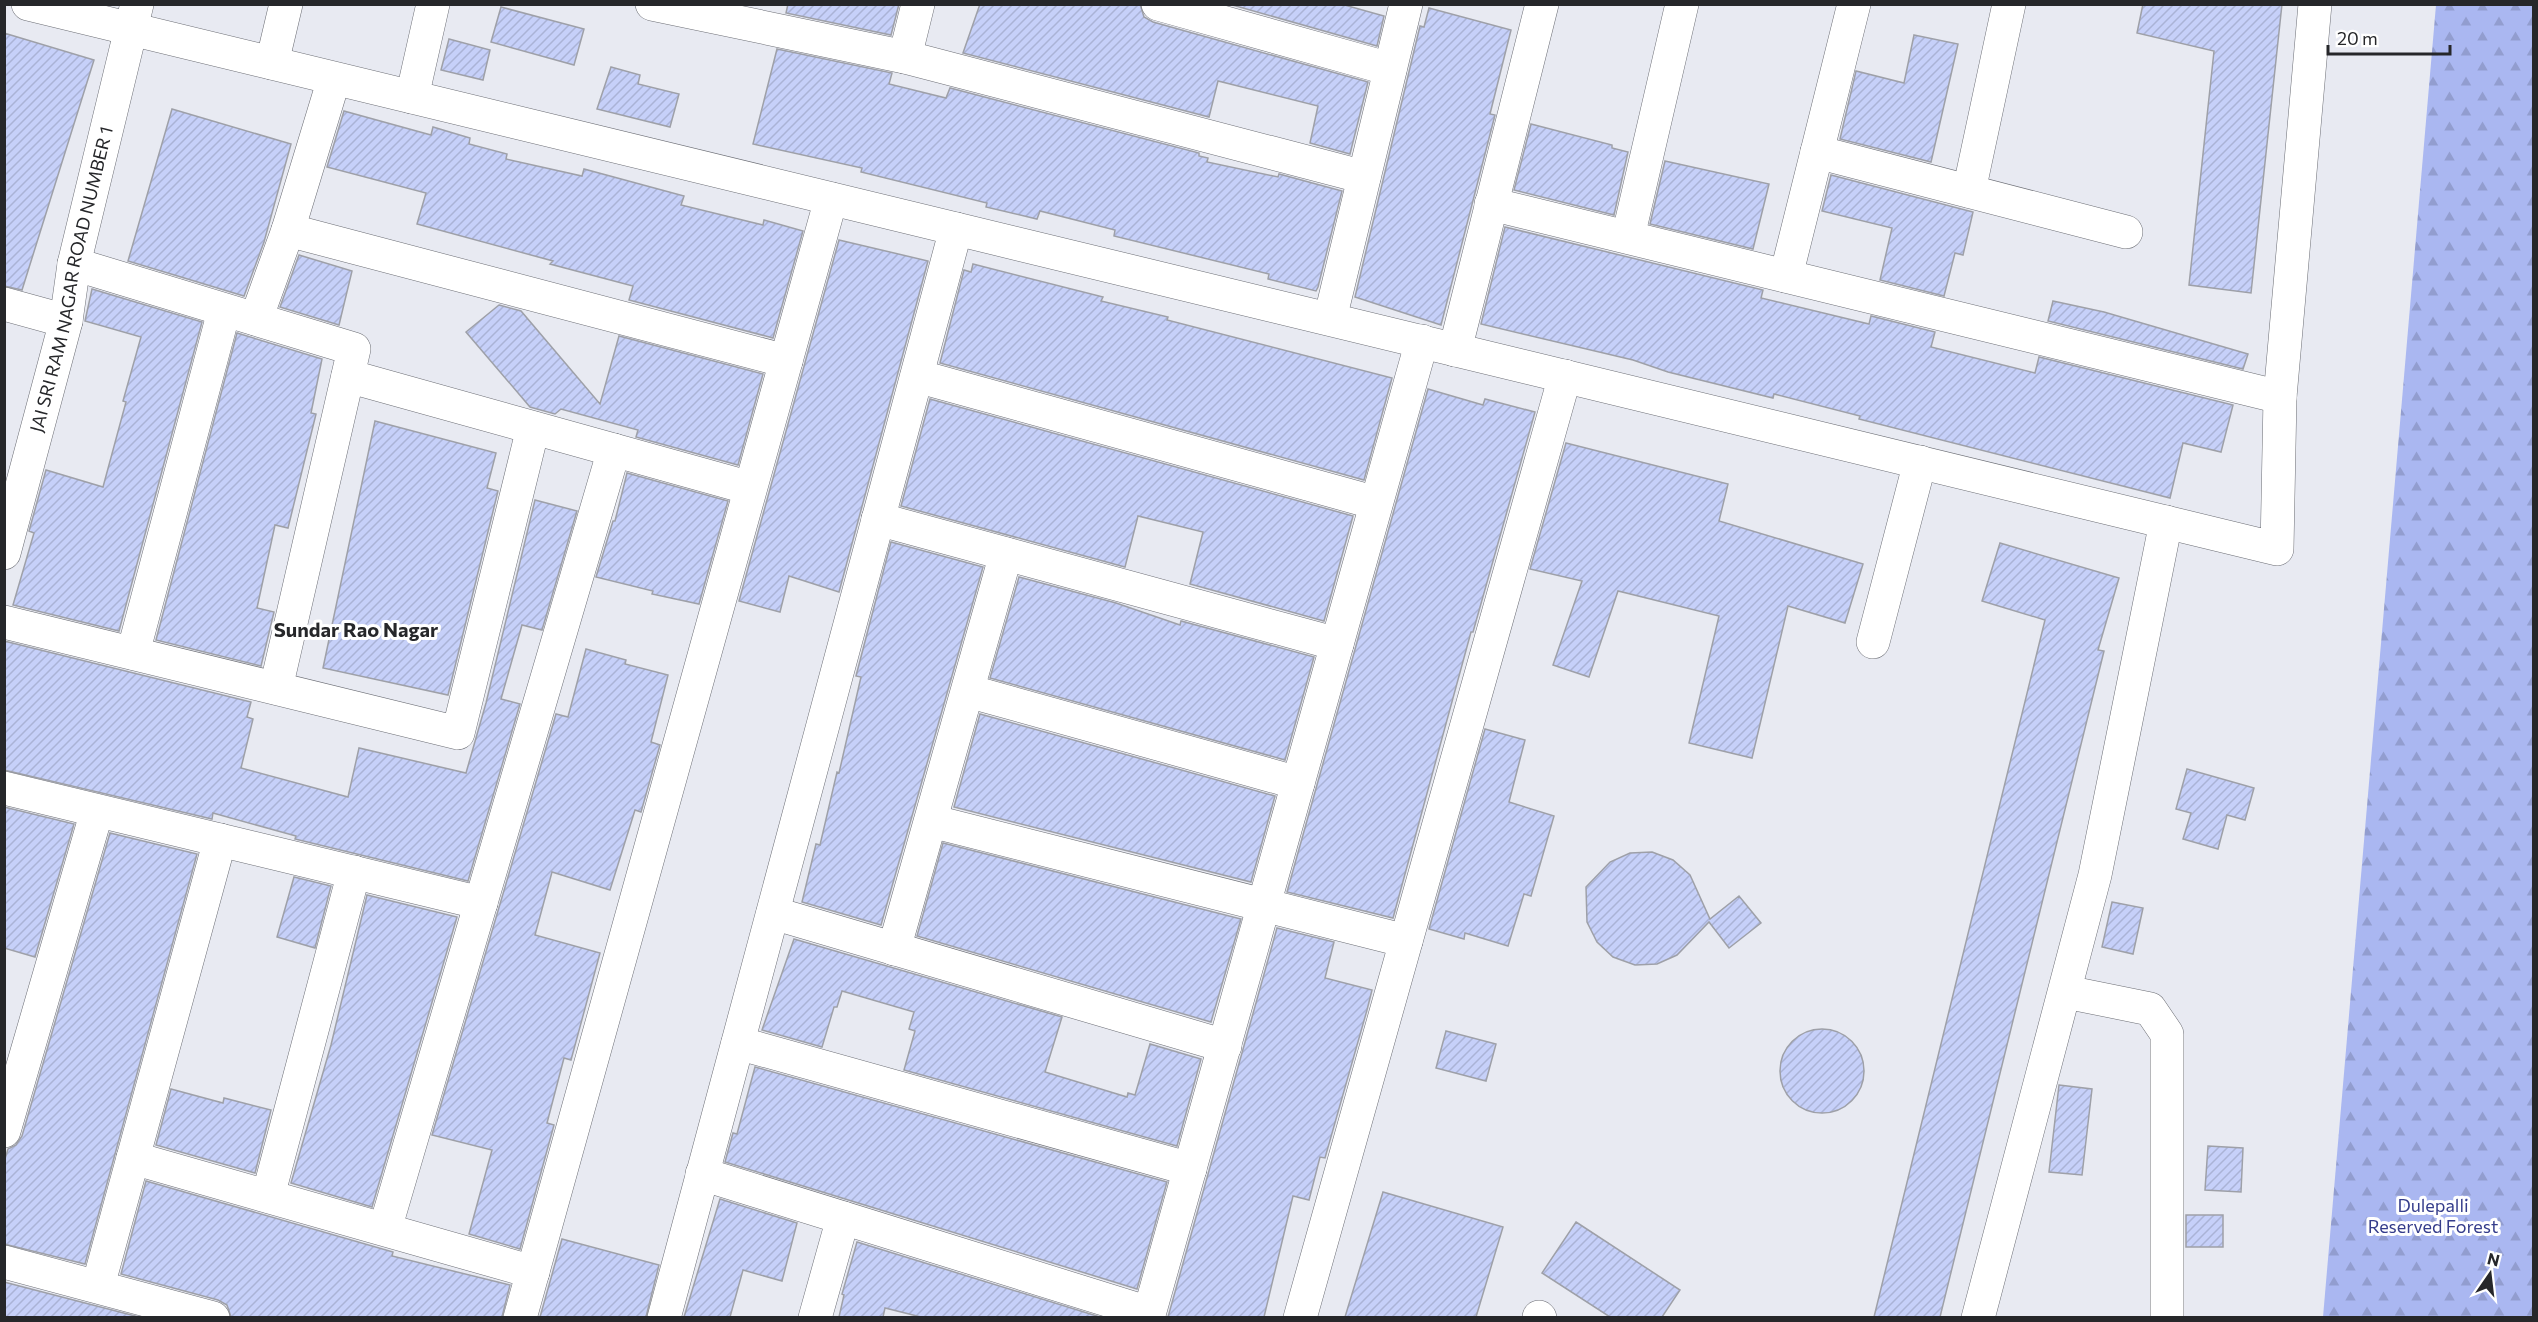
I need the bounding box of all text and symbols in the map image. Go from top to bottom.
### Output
scale bar [2328,18,2450,56]
text: 20 m [2337,27,2378,49]
street label: JAI SRI RAM NAGAR ROAD NUMBER 1 [25,124,117,435]
district label: Sundar Rao Nagar [274,617,438,641]
park label: Dulepalli Reserved Forest [2368,1194,2498,1237]
north arrow [2460,1244,2520,1304]
text: N [2486,1248,2502,1270]

